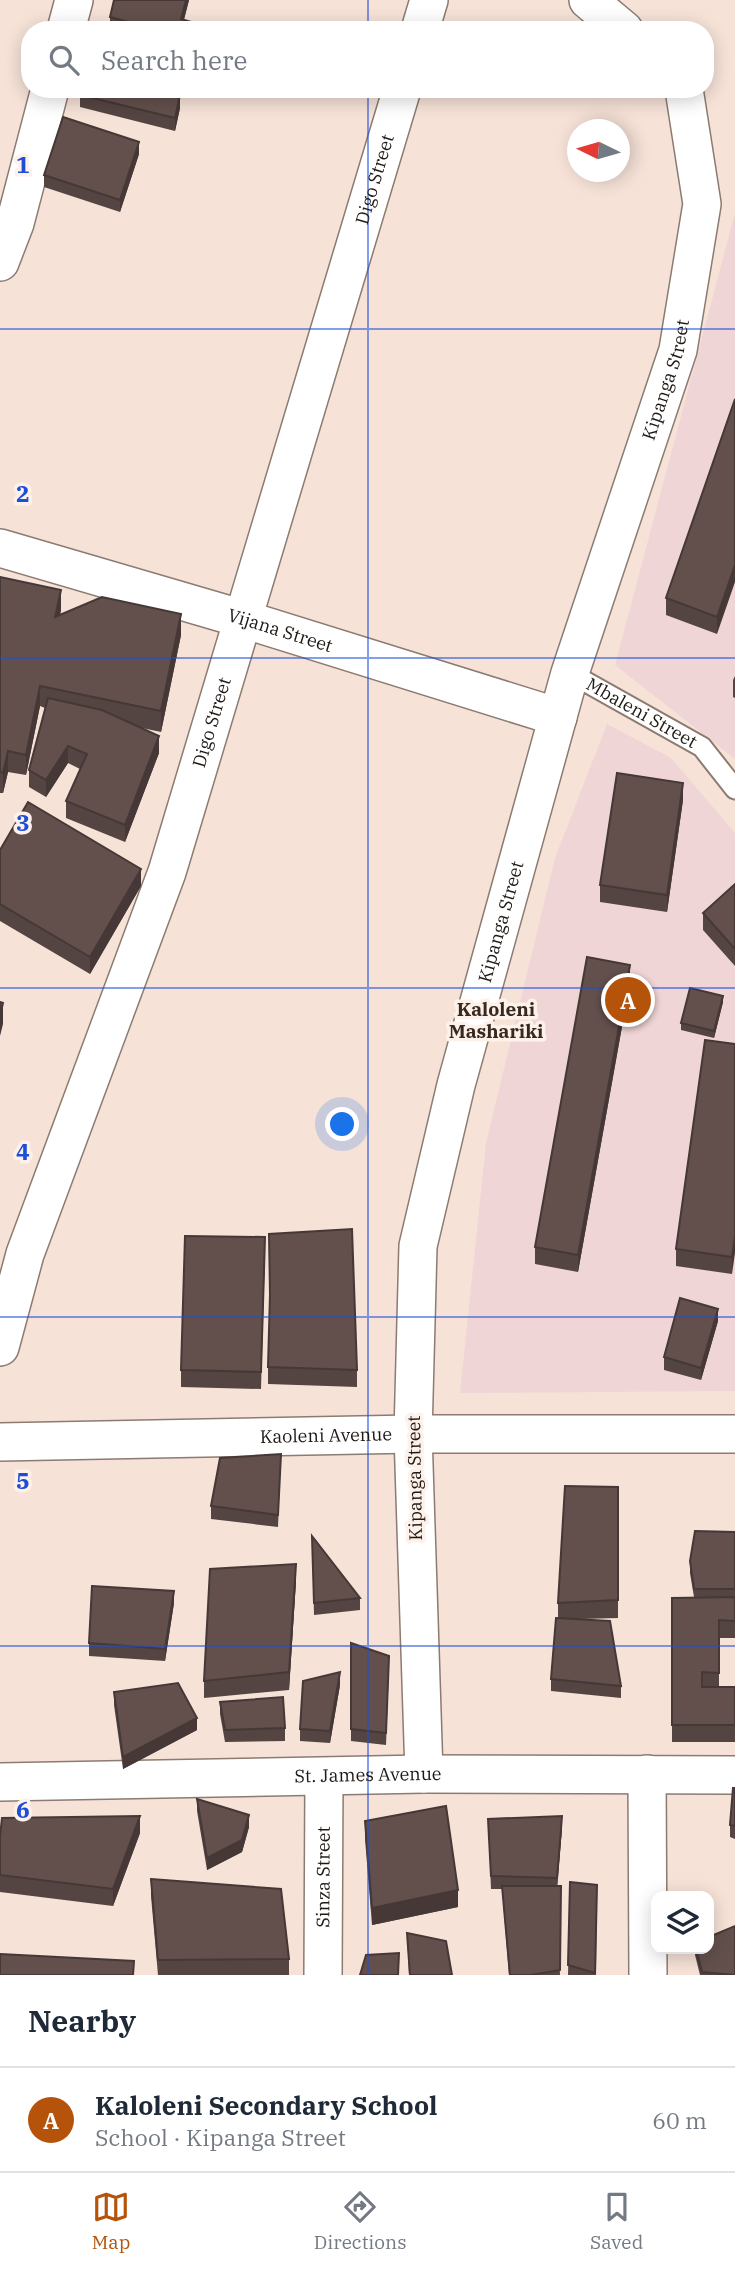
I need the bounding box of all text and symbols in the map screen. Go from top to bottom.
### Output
search box [21,21,714,98]
icon: search [45,41,83,79]
text: Search here [101,43,247,77]
north arrow [567,119,630,182]
street label: Digo Street [350,131,399,227]
text: 1 [16,149,30,179]
street label: Kipanga Street [637,318,694,443]
text: 2 [16,478,30,508]
street label: Vijana Street [225,603,336,657]
street label: Mbaleni Street [582,672,701,753]
street label: Digo Street [187,674,236,770]
text: 3 [16,807,30,837]
street label: Kipanga Street [473,858,528,985]
pin: A [605,974,651,1026]
district label: Kaloleni Mashariki [449,997,543,1043]
your location [325,1107,359,1141]
text: 4 [16,1136,30,1166]
street label: Kipanga Street [402,1415,427,1541]
street label: Kaoleni Avenue [260,1422,392,1448]
text: 5 [16,1465,30,1495]
street label: St. James Avenue [294,1762,442,1787]
text: 6 [16,1794,30,1824]
street label: Sinza Street [311,1826,335,1928]
map controls [651,1891,714,1954]
button: layers [651,1891,714,1954]
text: Nearby [28,2001,136,2040]
text: Kaloleni Secondary School [95,2088,438,2122]
text: A [43,2105,59,2135]
text: 60 m [652,2105,707,2135]
text: School · Kipanga Street [95,2122,346,2152]
tab: Map [92,2188,130,2254]
tab: Directions [314,2188,407,2254]
tab: Saved [590,2188,643,2254]

